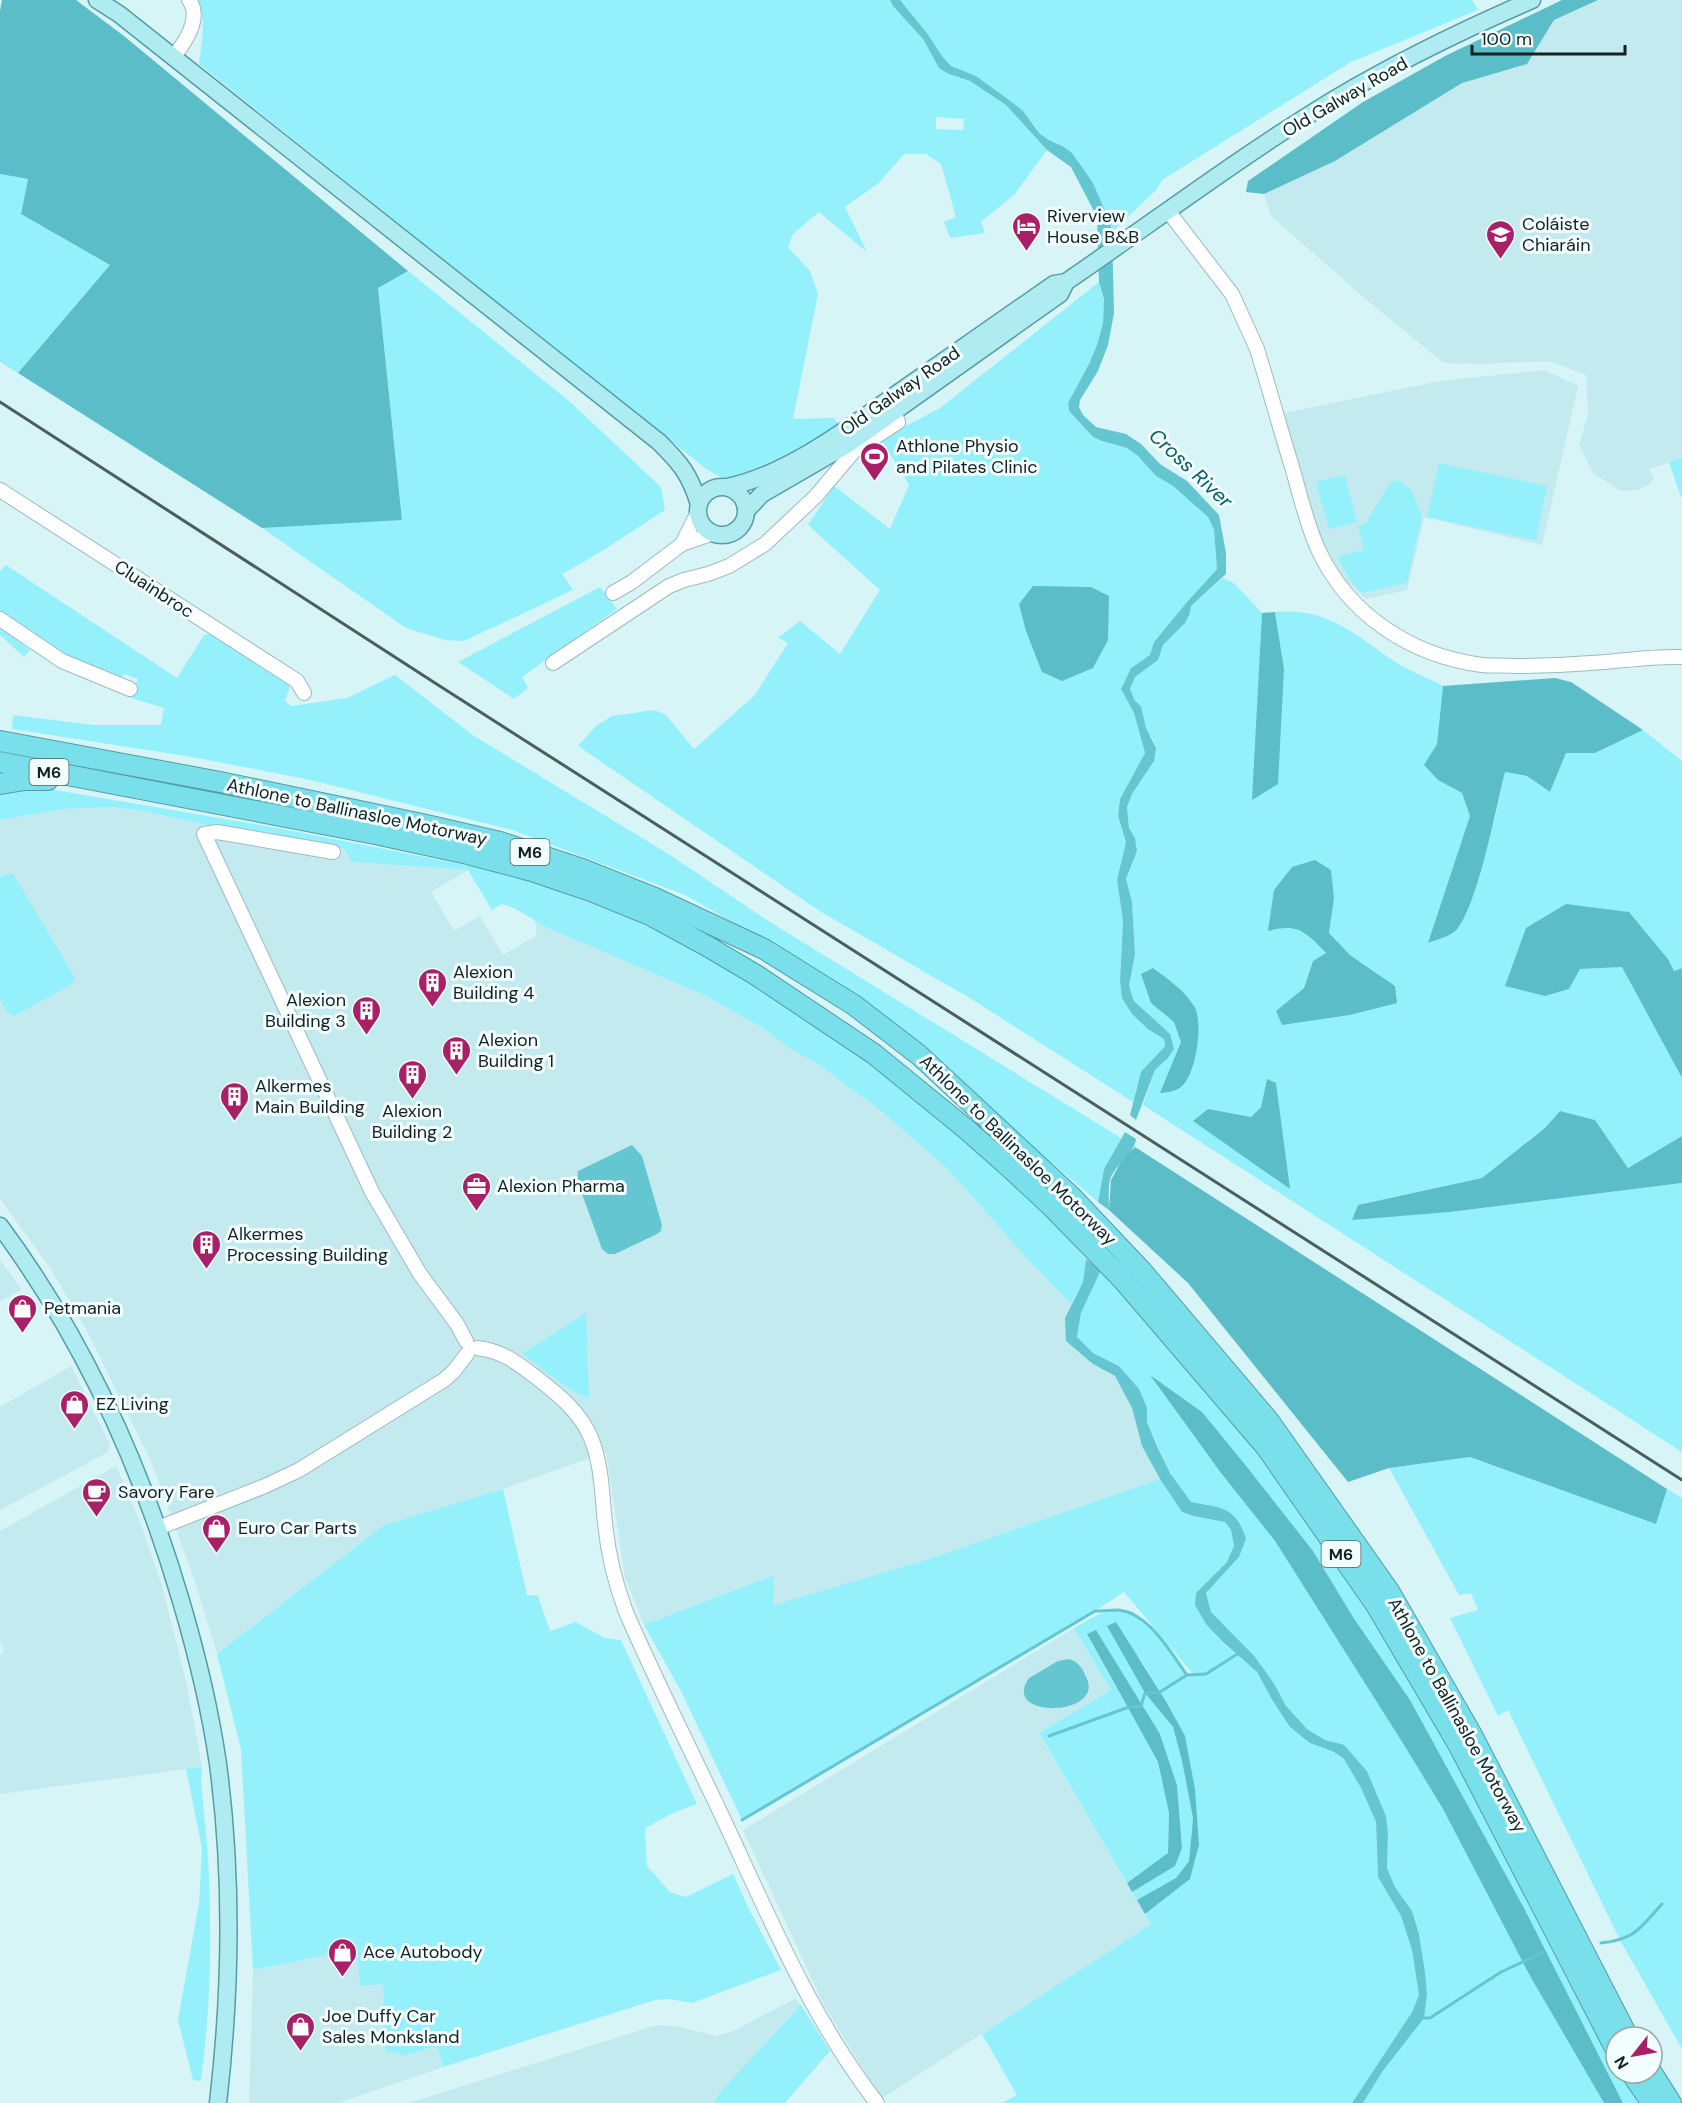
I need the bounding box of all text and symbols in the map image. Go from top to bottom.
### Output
scale bar [1472,18,1625,56]
text: 100 m [1481,27,1532,51]
street label: Old Galway Road [1278,51,1412,143]
place label: Riverview House B&B [1047,204,1139,249]
hotel icon: Riverview House B&B [1010,210,1042,252]
place label: Coláiste Chiaráin [1522,212,1590,257]
school or university icon: Coláiste Chiaráin [1485,218,1517,260]
street label: Old Galway Road [835,341,965,441]
water label: Cross River [1144,423,1239,514]
place label: Athlone Physio and Pilates Clinic [896,434,1038,479]
sports icon: Athlone Physio and Pilates Clinic [859,440,891,482]
street label: Cluainbroc [110,554,198,624]
road number: M6 [29,759,68,785]
street label: Athlone to Ballinasloe Motorway [225,773,489,851]
road number: M6 [510,839,550,865]
place label: Alexion Building 4 [453,960,534,1005]
building icon: Alexion Building 4 [416,966,448,1008]
place label: Alexion Building 3 [265,988,346,1033]
building icon: Alexion Building 3 [351,994,383,1036]
place label: Alexion Building 1 [478,1028,554,1073]
building icon: Alexion Building 1 [441,1034,473,1076]
street label: Athlone to Ballinasloe Motorway [914,1049,1122,1251]
building icon: Alexion Building 2 [396,1058,428,1100]
place label: Alkermes Main Building [255,1074,365,1119]
building icon: Alkermes Main Building [218,1080,250,1122]
place label: Alexion Building 2 [372,1099,452,1144]
office icon: Alexion Pharma [460,1170,492,1212]
place label: Alexion Pharma [497,1174,625,1198]
place label: Alkermes Processing Building [227,1222,388,1267]
building icon: Alkermes Processing Building [190,1228,222,1270]
shop icon: Petmania [7,1292,39,1334]
place label: Petmania [44,1296,121,1320]
shop icon: EZ Living [59,1388,91,1430]
place label: EZ Living [96,1392,169,1416]
cafe icon: Savory Fare [81,1476,113,1518]
place label: Savory Fare [118,1480,214,1504]
shop icon: Euro Car Parts [201,1512,233,1554]
place label: Euro Car Parts [238,1516,357,1540]
road number: M6 [1322,1541,1360,1567]
street label: Athlone to Ballinasloe Motorway [1382,1593,1532,1837]
shop icon: Ace Autobody [326,1936,358,1978]
place label: Ace Autobody [363,1940,483,1964]
place label: Joe Duffy Car Sales Monksland [322,2004,459,2049]
shop icon: Joe Duffy Car Sales Monksland [285,2010,317,2052]
north arrow [1604,2025,1664,2085]
text: N [1610,2052,1634,2073]

